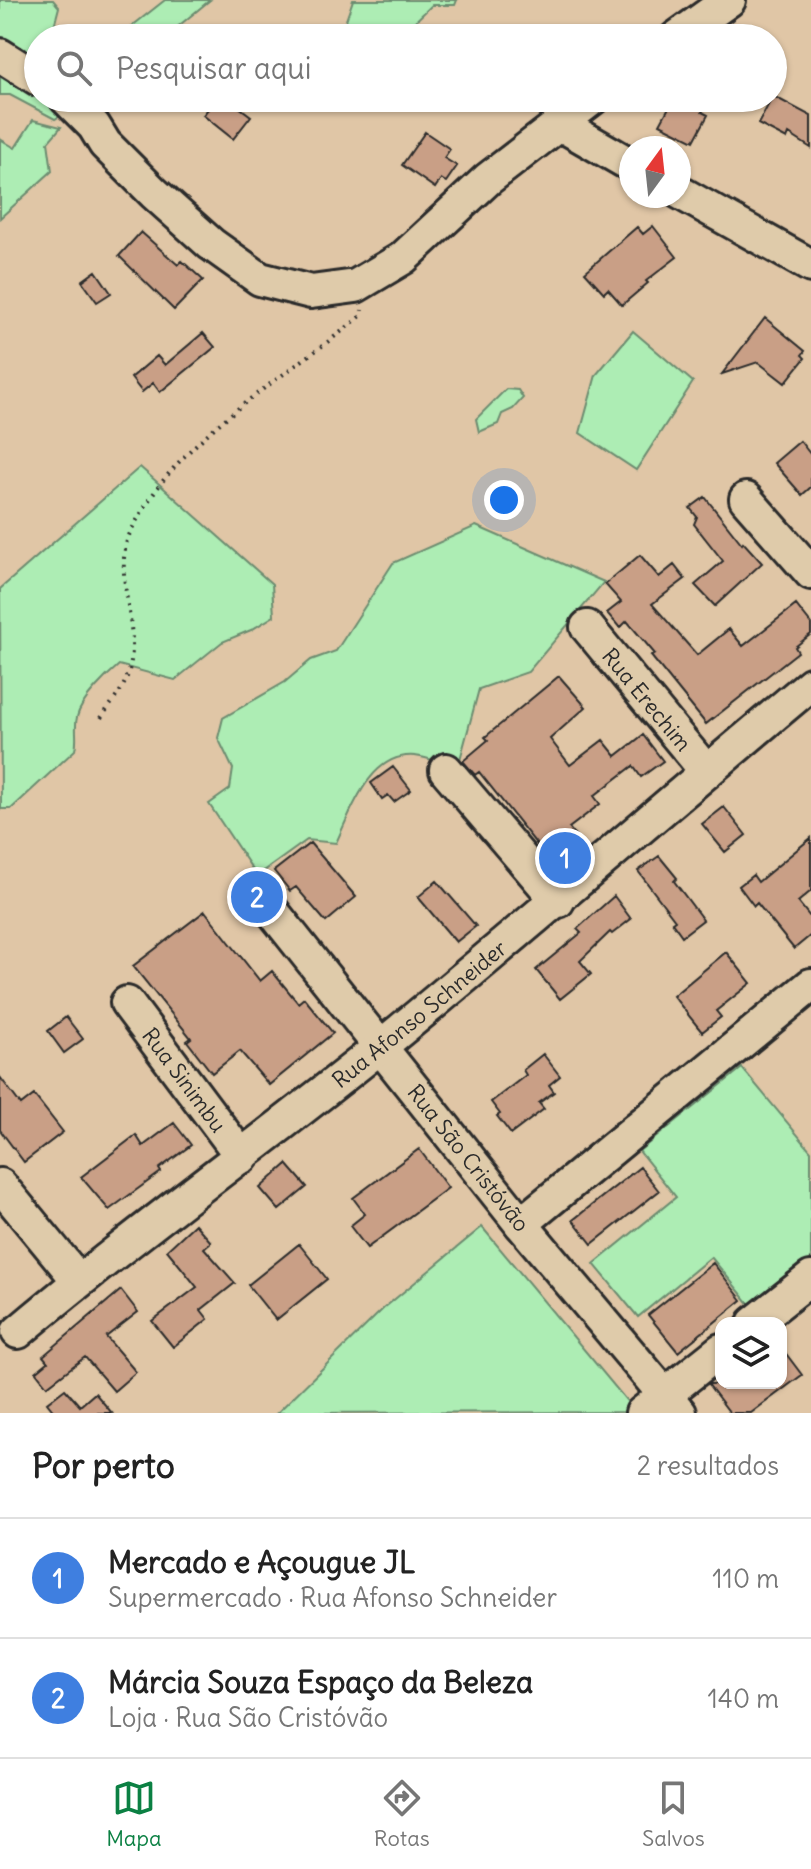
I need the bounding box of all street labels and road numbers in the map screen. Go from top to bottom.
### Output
street label: Rua Erechim [596,642,698,757]
street label: Rua Afonso Schneider [326,934,512,1094]
street label: Rua Sinimbu [136,1022,233,1138]
street label: Rua São Cristóvão [401,1079,536,1237]

